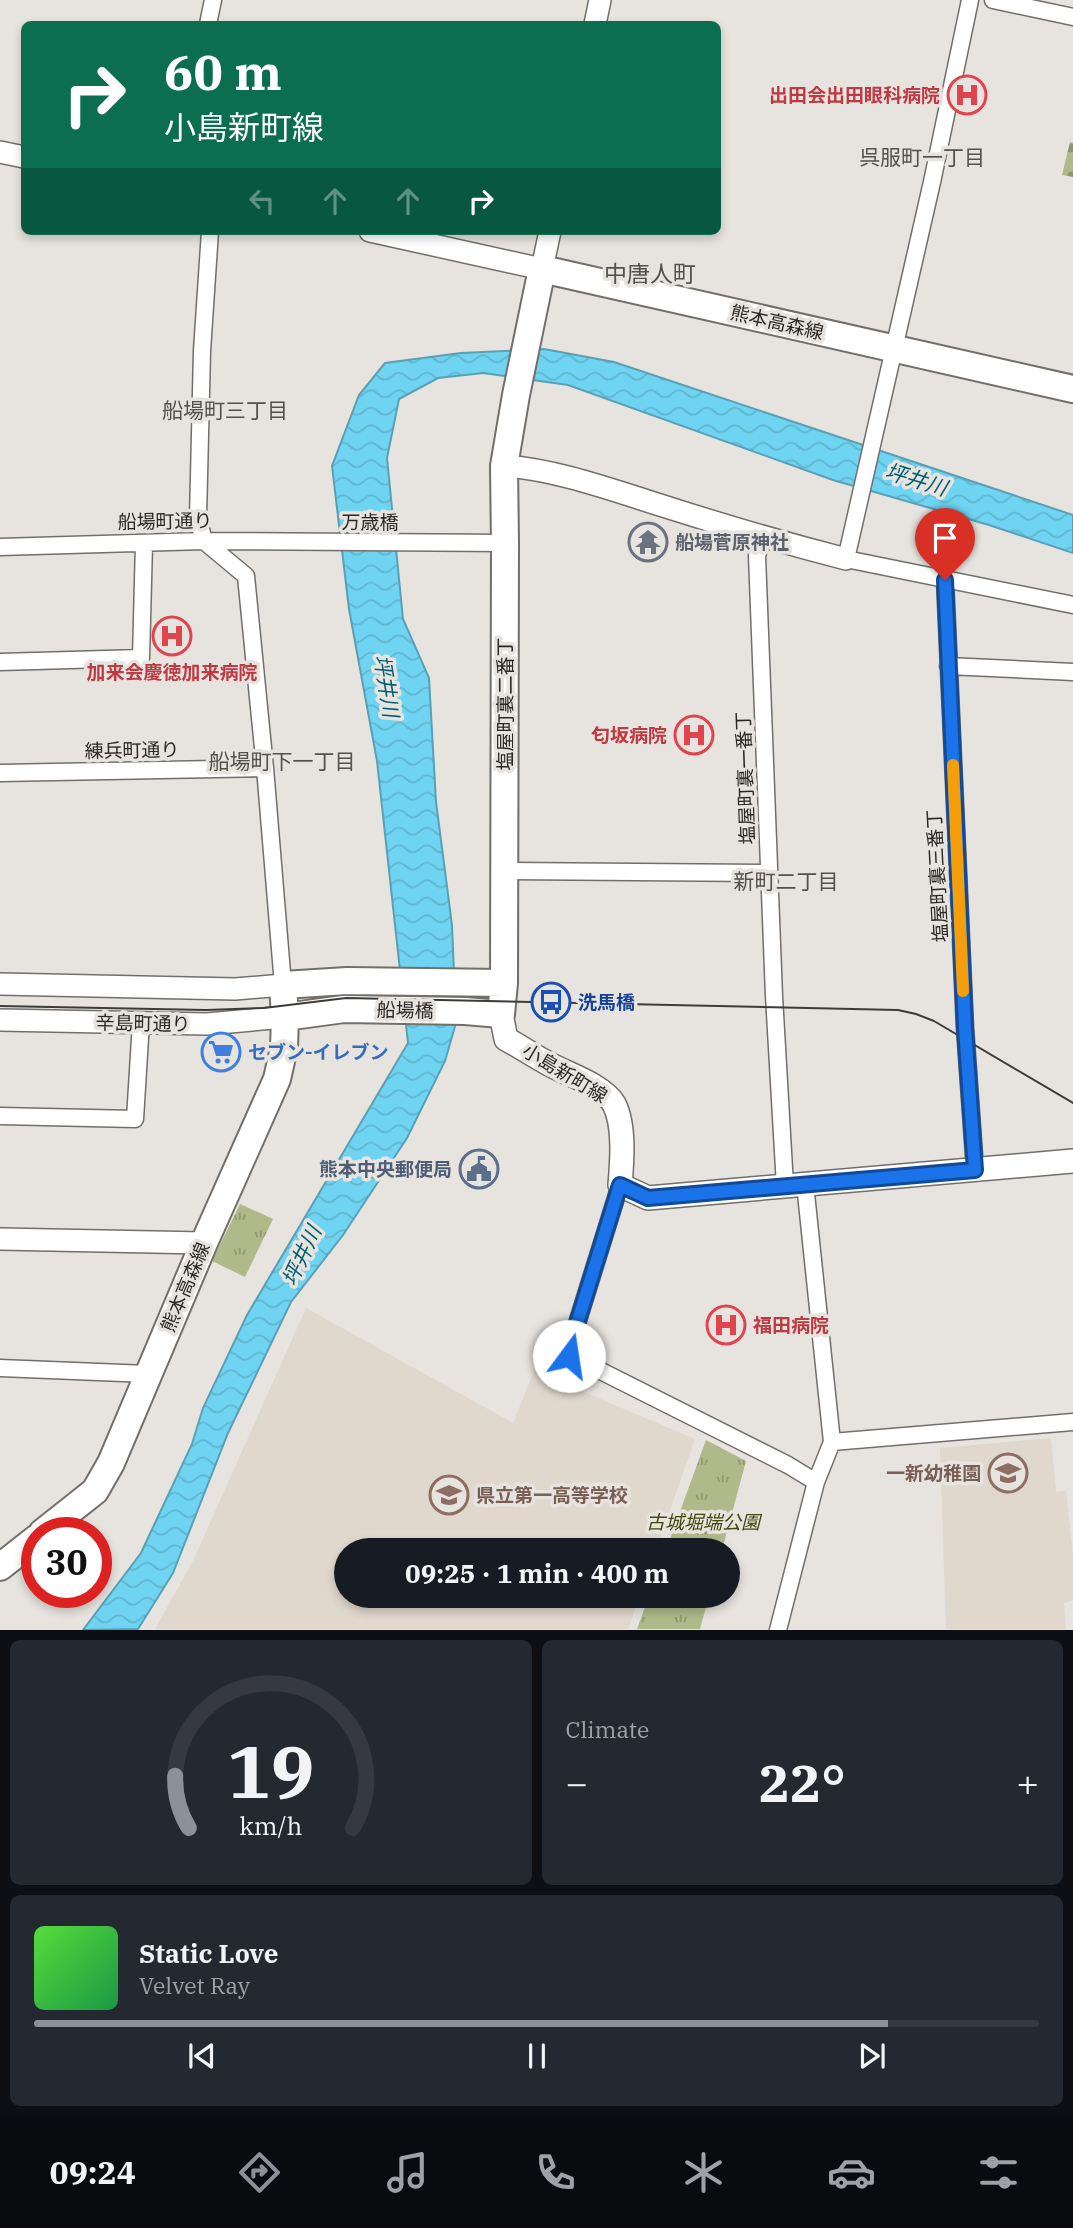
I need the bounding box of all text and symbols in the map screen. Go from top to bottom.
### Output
text: 60 m [164,40,282,103]
icon: right [49,49,140,140]
hospital icon: 出田会出田眼科病院 [946,74,988,116]
place label: 出田会出田眼科病院 [769,83,940,107]
text: 小島新町線 [164,106,324,148]
district label: 呉服町一丁目 [859,143,985,171]
icon: left [243,182,281,220]
icon: ahead [316,182,354,220]
icon: ahead [389,182,427,220]
icon: right [462,182,500,220]
district label: 中唐人町 [604,258,696,288]
street label: 熊本高森線 [728,300,826,344]
district label: 船場町三丁目 [162,396,288,424]
water label: 坪井川 [882,456,952,502]
street label: 船場町通り [117,508,213,534]
pin [915,508,975,580]
street label: 万歳橋 [341,510,399,534]
icon: arrive [926,519,964,557]
temple icon: 船場菅原神社 [627,521,669,563]
place label: 船場菅原神社 [675,530,789,554]
hospital icon: 加来会慶徳加来病院 [151,615,193,657]
street label: 塩屋町裏二番丁 [493,637,517,771]
water label: 坪井川 [368,653,406,721]
place label: 加来会慶徳加来病院 [86,660,258,684]
street label: 塩屋町裏一番丁 [731,711,759,845]
hospital icon: 匂坂病院 [673,714,715,756]
place label: 匂坂病院 [591,723,667,747]
street label: 練兵町通り [84,737,180,763]
district label: 船場町下一丁目 [209,747,356,775]
street label: 塩屋町裏三番丁 [922,809,952,943]
district label: 新町二丁目 [734,867,839,895]
bus stop icon: 洗馬橋 [530,981,572,1023]
place label: 洗馬橋 [578,990,635,1014]
street label: 船場橋 [376,998,434,1022]
street label: 辛島町通り [95,1010,191,1036]
supermarket icon: セブン-イレブン [200,1031,242,1073]
street label: 小島新町線 [518,1038,612,1108]
place label: セブン-イレブン [248,1040,389,1064]
public building icon: 熊本中央郵便局 [458,1148,500,1190]
place label: 熊本中央郵便局 [319,1157,452,1181]
water label: 坪井川 [275,1219,328,1290]
street label: 熊本高森線 [155,1239,215,1335]
hospital icon: 福田病院 [705,1304,747,1346]
place label: 福田病院 [753,1313,829,1337]
position arrow [532,1319,606,1393]
school or university icon: 一新幼稚園 [987,1452,1029,1494]
place label: 一新幼稚園 [886,1461,981,1485]
school or university icon: 県立第一高等学校 [428,1474,470,1516]
place label: 県立第一高等学校 [476,1483,628,1507]
park label: 古城堀端公園 [646,1510,763,1534]
speed limit sign: 30 [21,1517,112,1608]
text: 09:25 · 1 min · 400 m [405,1556,669,1590]
text: Climate [566,1714,649,1744]
text: 19 [227,1724,314,1819]
text: 22° [759,1749,846,1816]
text: − [566,1758,588,1807]
text: + [1016,1758,1039,1807]
text: km/h [239,1809,302,1842]
text: Static Love [139,1936,278,1970]
text: Velvet Ray [139,1970,250,2000]
icon: previous [183,2037,221,2075]
icon: pause [518,2037,556,2075]
icon: next [853,2037,891,2075]
icon: directions [235,2148,284,2197]
icon: music [383,2148,432,2197]
icon: phone [531,2148,580,2197]
icon: climate [679,2148,728,2197]
icon: car [827,2148,876,2197]
icon: filters [974,2148,1023,2197]
text: 09:24 [49,2151,136,2193]

